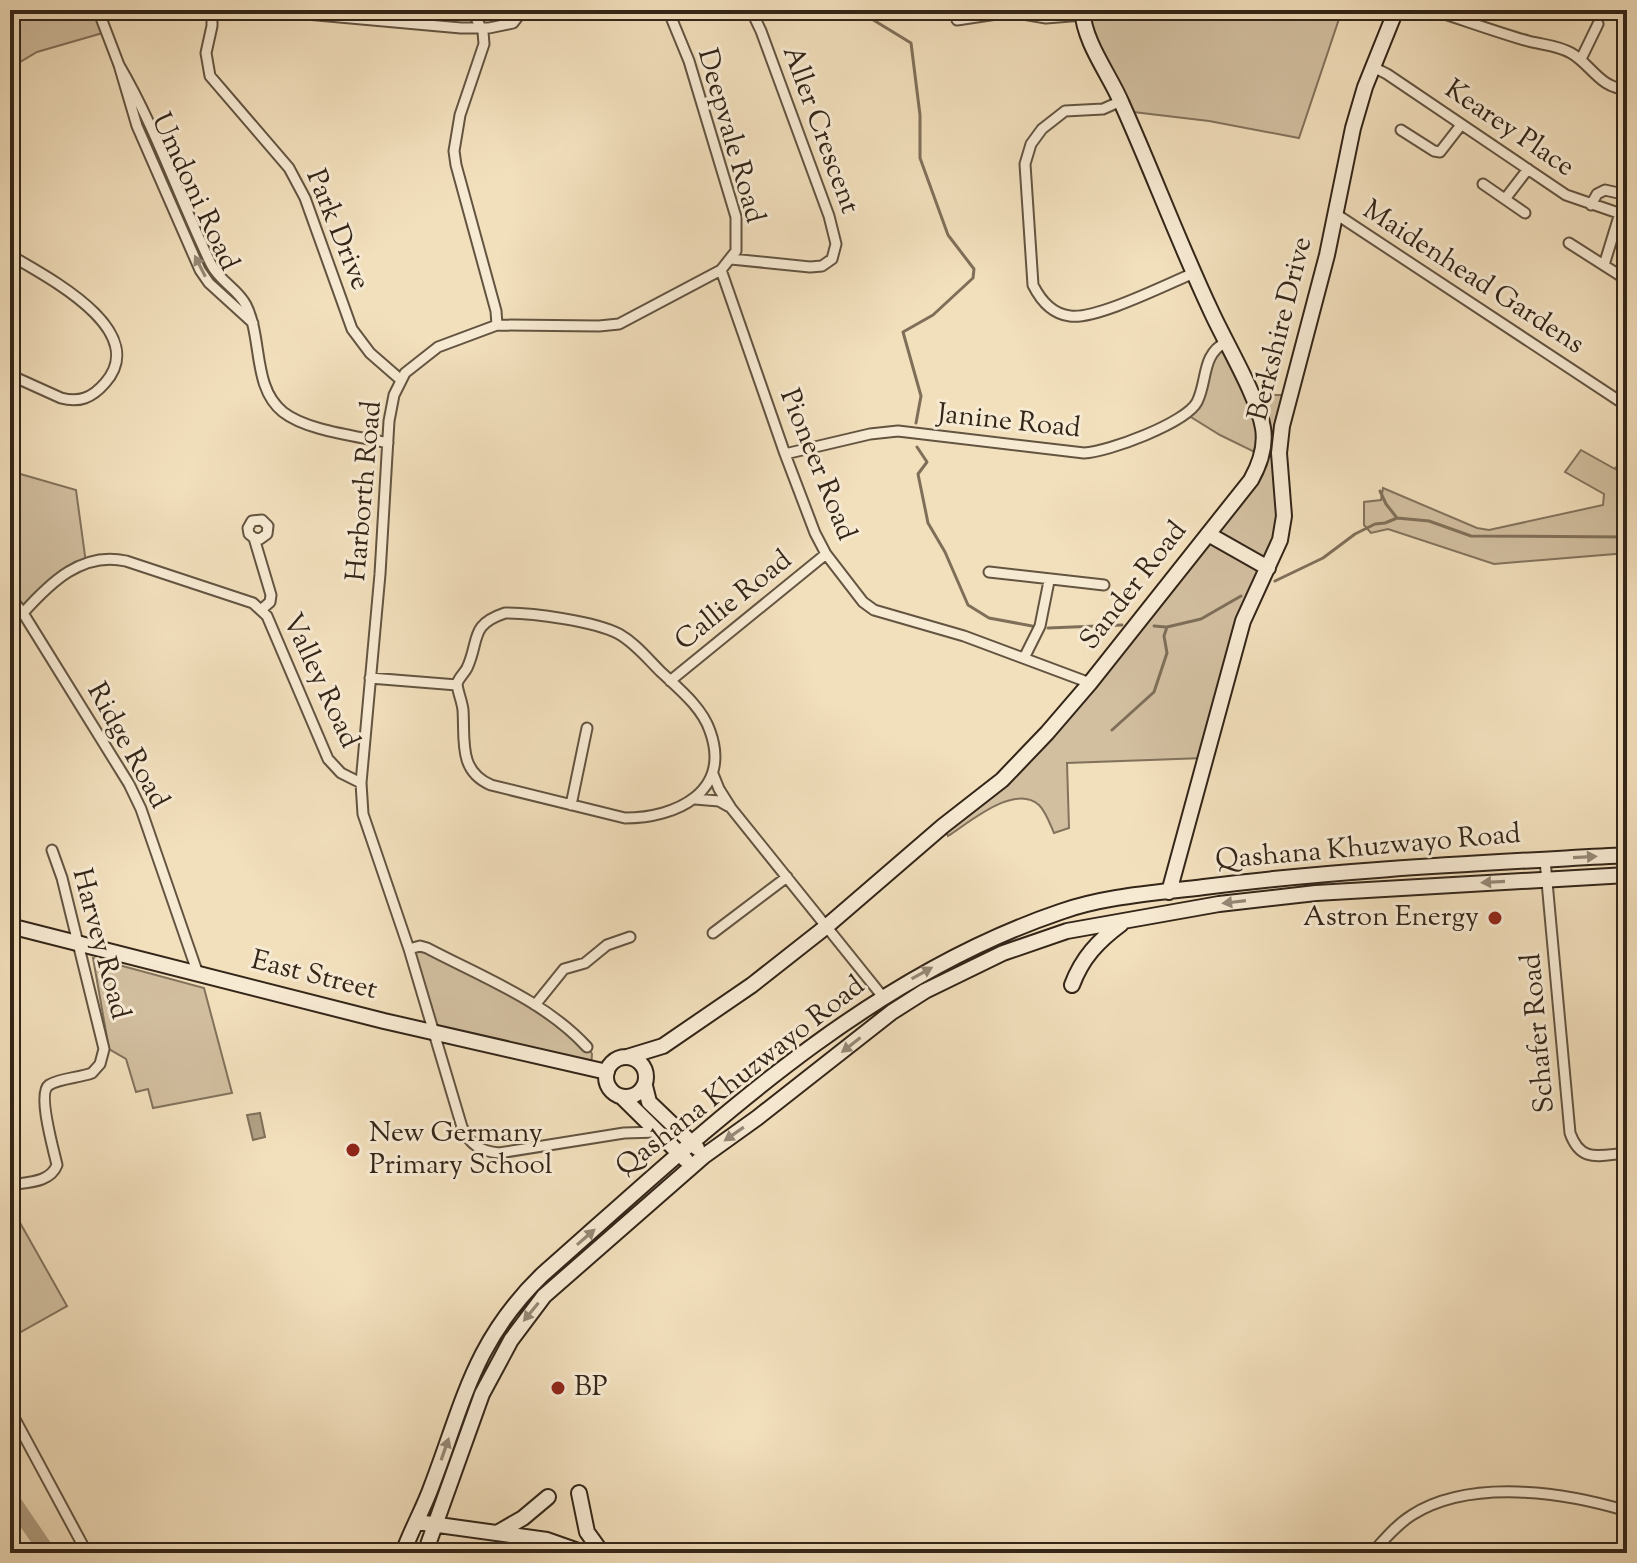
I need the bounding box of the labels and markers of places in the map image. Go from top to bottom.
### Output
place label: Astron Energy [1303,898,1479,938]
marker: Astron Energy [1486,909,1504,927]
place label: New Germany Primary School [369,1114,553,1186]
marker: New Germany Primary School [344,1141,362,1159]
place label: BP [574,1368,607,1408]
marker: BP [549,1379,567,1397]

